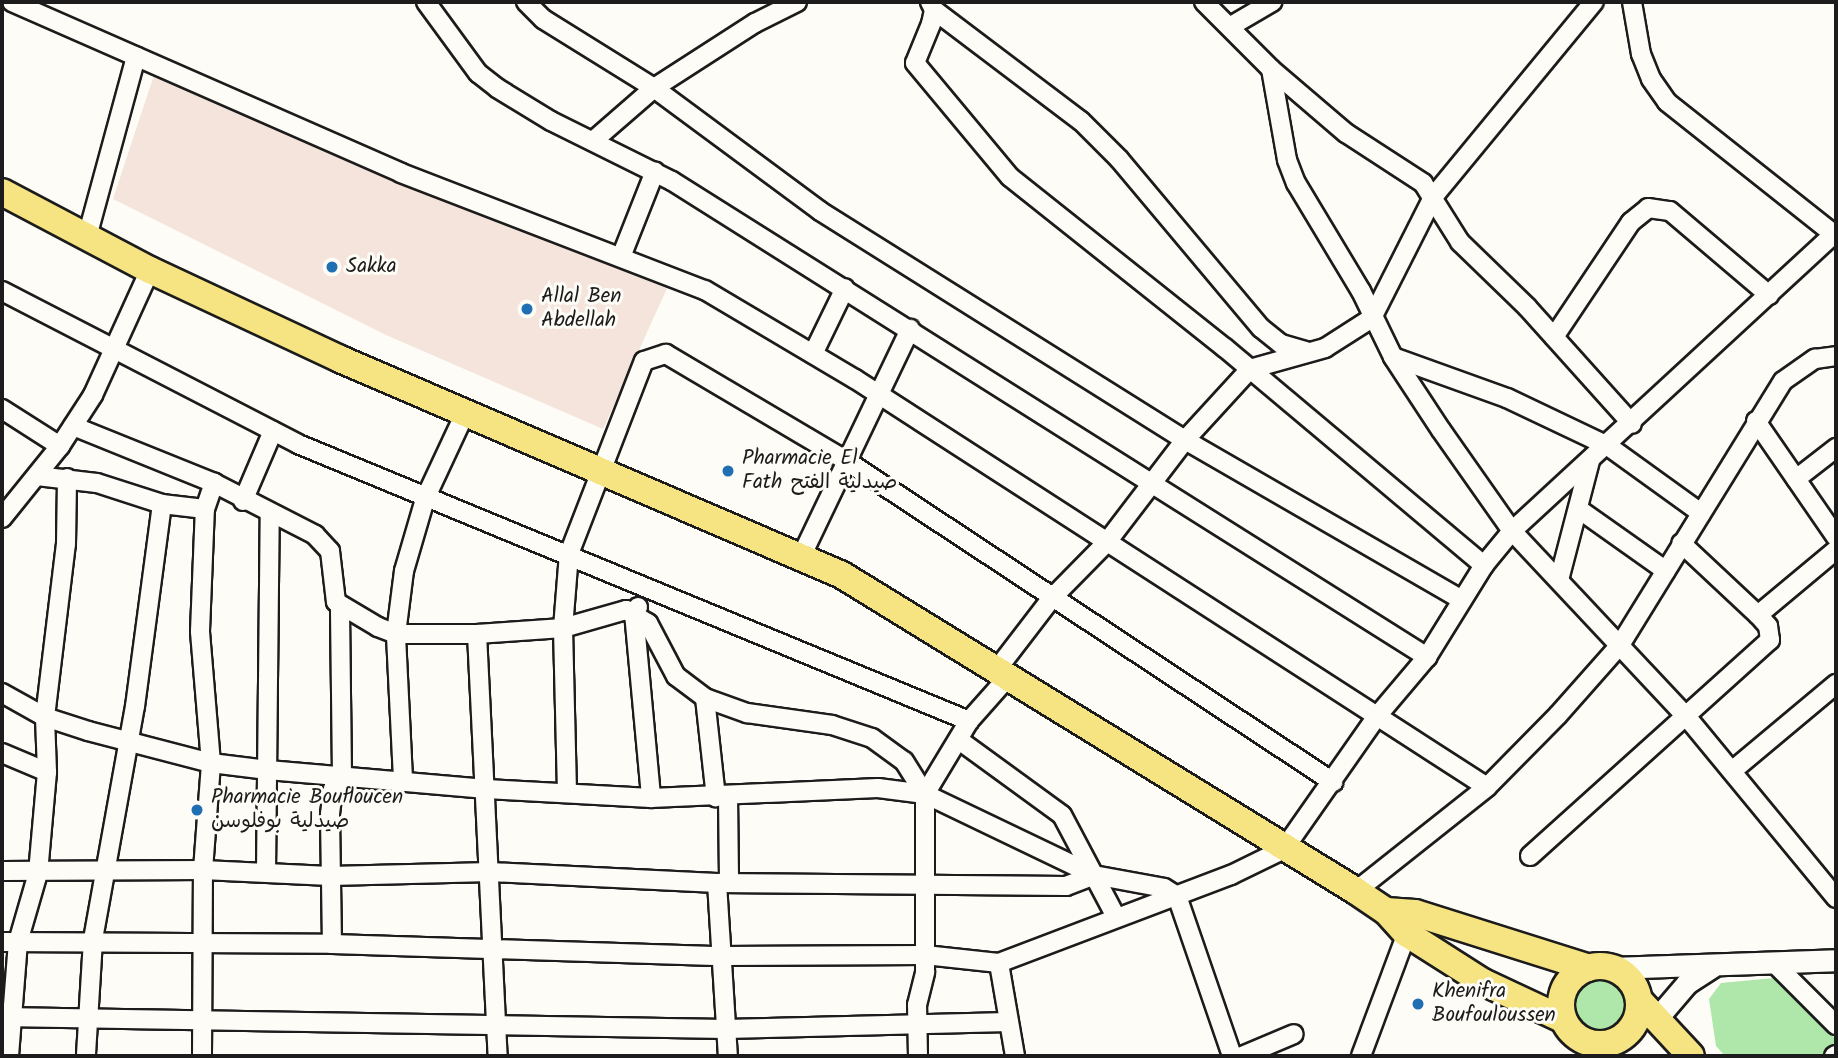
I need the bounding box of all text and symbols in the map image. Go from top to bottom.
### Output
place label: Sakka [346,254,397,280]
marker: Sakka [324,259,340,275]
place label: Allal Ben Abdellah [541,284,621,334]
marker: Allal Ben Abdellah [519,301,535,317]
place label: Pharmacie El Fath صيدلية الفتح [742,446,898,496]
marker: Pharmacie El Fath صيدلية الفتح [720,463,736,479]
place label: Pharmacie Boufloucen صيدلية بوفلوسن [211,785,403,835]
marker: Pharmacie Boufloucen صيدلية بوفلوسن [189,802,205,818]
place label: Khenifra Boufouloussen [1432,979,1556,1029]
marker: Khenifra Boufouloussen [1410,996,1426,1012]

